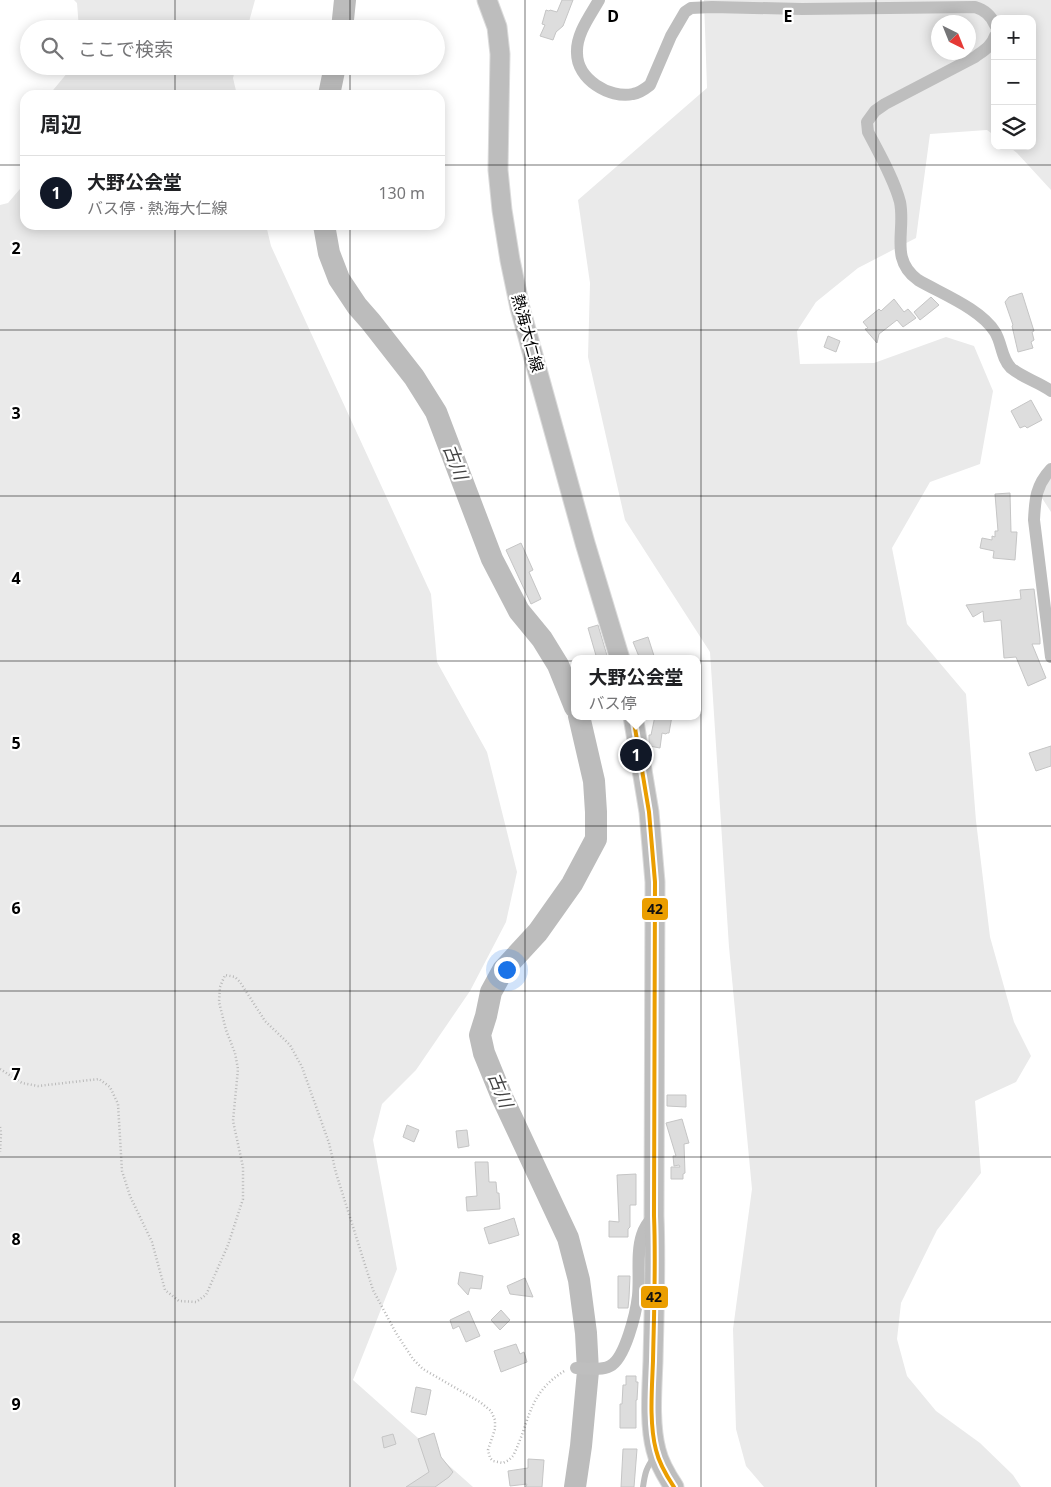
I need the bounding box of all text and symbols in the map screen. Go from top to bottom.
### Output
text: D [607,5,619,27]
text: E [784,5,793,27]
north arrow [931,15,976,60]
map controls [991,15,1036,150]
button: + [991,15,1036,60]
search box [20,20,445,75]
icon: search [38,34,66,62]
text: ここで検索 [78,36,173,62]
button: − [991,60,1036,105]
button: layers [991,105,1036,150]
text: 周辺 [40,110,82,138]
text: 大野公会堂 [87,169,182,195]
text: 1 [51,182,61,204]
text: 130 m [378,182,425,204]
text: バス停 · 熱海大仁線 [87,197,228,219]
text: 2 [11,237,21,259]
street label: 熱海大仁線 [507,292,549,374]
text: 3 [11,402,21,424]
water label: 古川 [438,441,474,485]
text: 4 [11,567,21,589]
popup [571,655,701,720]
text: 大野公会堂 [588,664,684,690]
text: バス停 [588,692,637,714]
text: 5 [11,732,21,754]
pin: 1 [620,736,652,774]
text: 6 [11,897,21,919]
line badge: 42 [641,897,669,921]
text: 42 [647,899,663,918]
your location [494,957,520,983]
text: 7 [11,1063,21,1085]
water label: 古川 [483,1068,520,1113]
text: 8 [11,1228,21,1250]
line badge: 42 [640,1285,669,1309]
text: 42 [646,1287,662,1306]
text: 9 [11,1393,21,1415]

